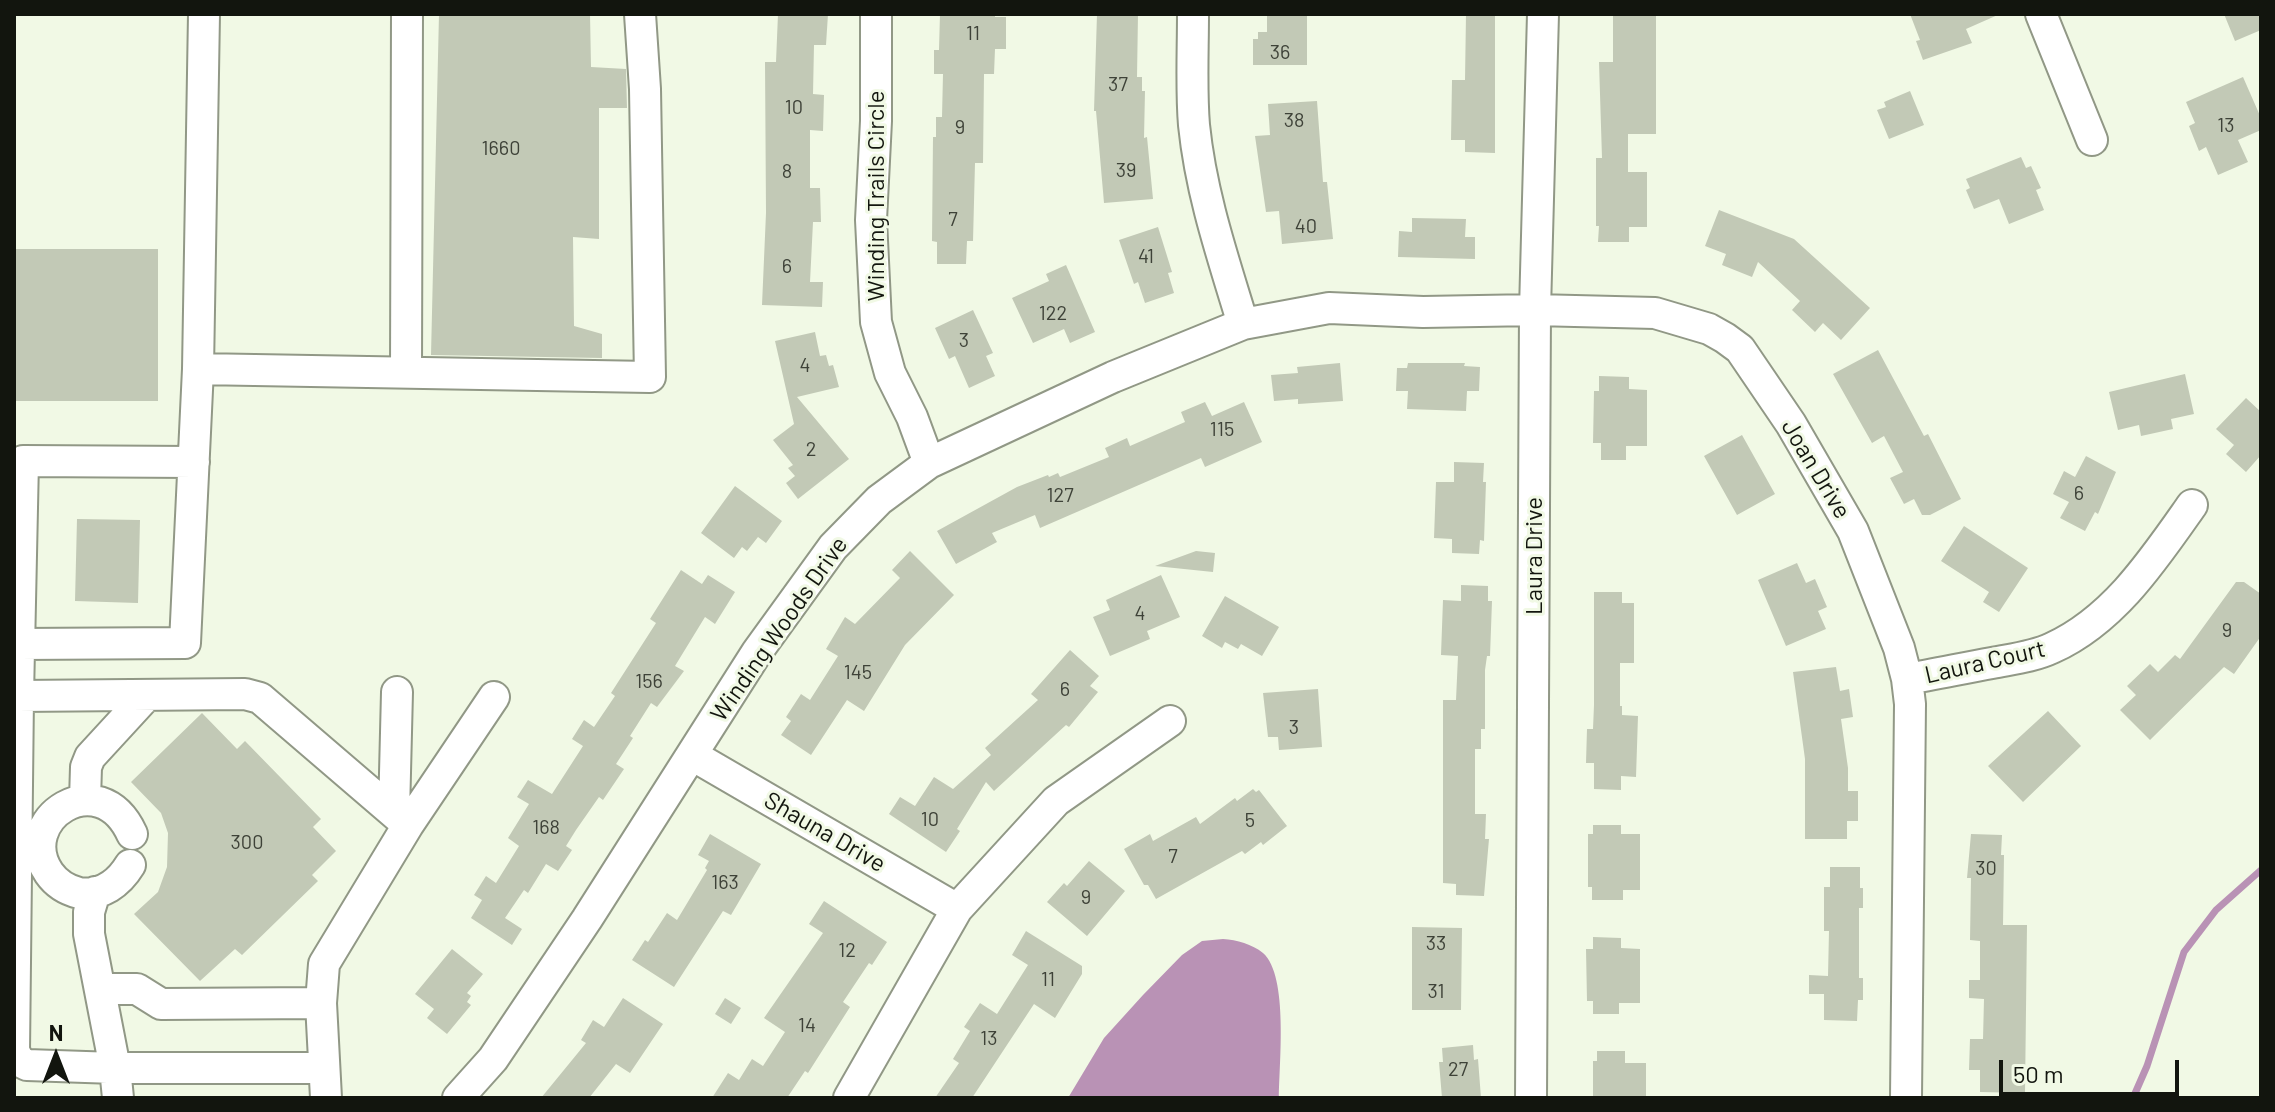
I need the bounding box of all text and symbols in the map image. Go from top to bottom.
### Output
house number: 11 [966,21,980,45]
house number: 36 [1270,40,1290,64]
house number: 37 [1108,72,1128,96]
street label: Winding Trails Circle [862,90,890,302]
house number: 10 [785,95,803,119]
house number: 38 [1284,108,1304,132]
house number: 13 [2217,113,2235,137]
house number: 9 [955,115,965,139]
house number: 1660 [482,136,520,160]
house number: 39 [1116,158,1136,182]
house number: 8 [782,159,792,183]
house number: 7 [948,207,958,231]
house number: 40 [1295,214,1317,238]
house number: 41 [1138,244,1154,268]
house number: 6 [782,254,792,278]
house number: 122 [1039,301,1067,325]
house number: 3 [959,328,969,352]
house number: 4 [799,353,811,377]
street label: Joan Drive [1775,414,1857,524]
house number: 115 [1210,417,1234,441]
house number: 2 [806,437,816,461]
house number: 6 [2074,481,2084,505]
house number: 127 [1046,483,1074,507]
street label: Laura Drive [1520,497,1548,615]
street label: Winding Woods Drive [704,531,854,727]
house number: 4 [1134,601,1146,625]
house number: 9 [2222,618,2232,642]
street label: Laura Court [1922,634,2048,690]
house number: 145 [844,660,872,684]
house number: 156 [635,669,663,693]
house number: 6 [1060,677,1070,701]
house number: 3 [1289,715,1299,739]
street label: Shauna Drive [759,786,891,878]
house number: 10 [921,807,939,831]
house number: 5 [1245,808,1255,832]
house number: 168 [532,815,560,839]
house number: 300 [231,830,263,854]
house number: 7 [1168,844,1178,868]
house number: 30 [1975,856,1997,880]
house number: 163 [711,870,739,894]
house number: 9 [1081,885,1091,909]
house number: 33 [1426,931,1446,955]
house number: 12 [838,938,856,962]
house number: 11 [1041,967,1055,991]
house number: 31 [1427,979,1445,1003]
house number: 14 [798,1013,816,1037]
north arrow [16,1016,96,1096]
text: N [49,1019,63,1045]
house number: 13 [980,1026,998,1050]
scale bar [2003,1044,2183,1094]
house number: 27 [1448,1057,1468,1081]
text: 50 m [2013,1059,2064,1088]

